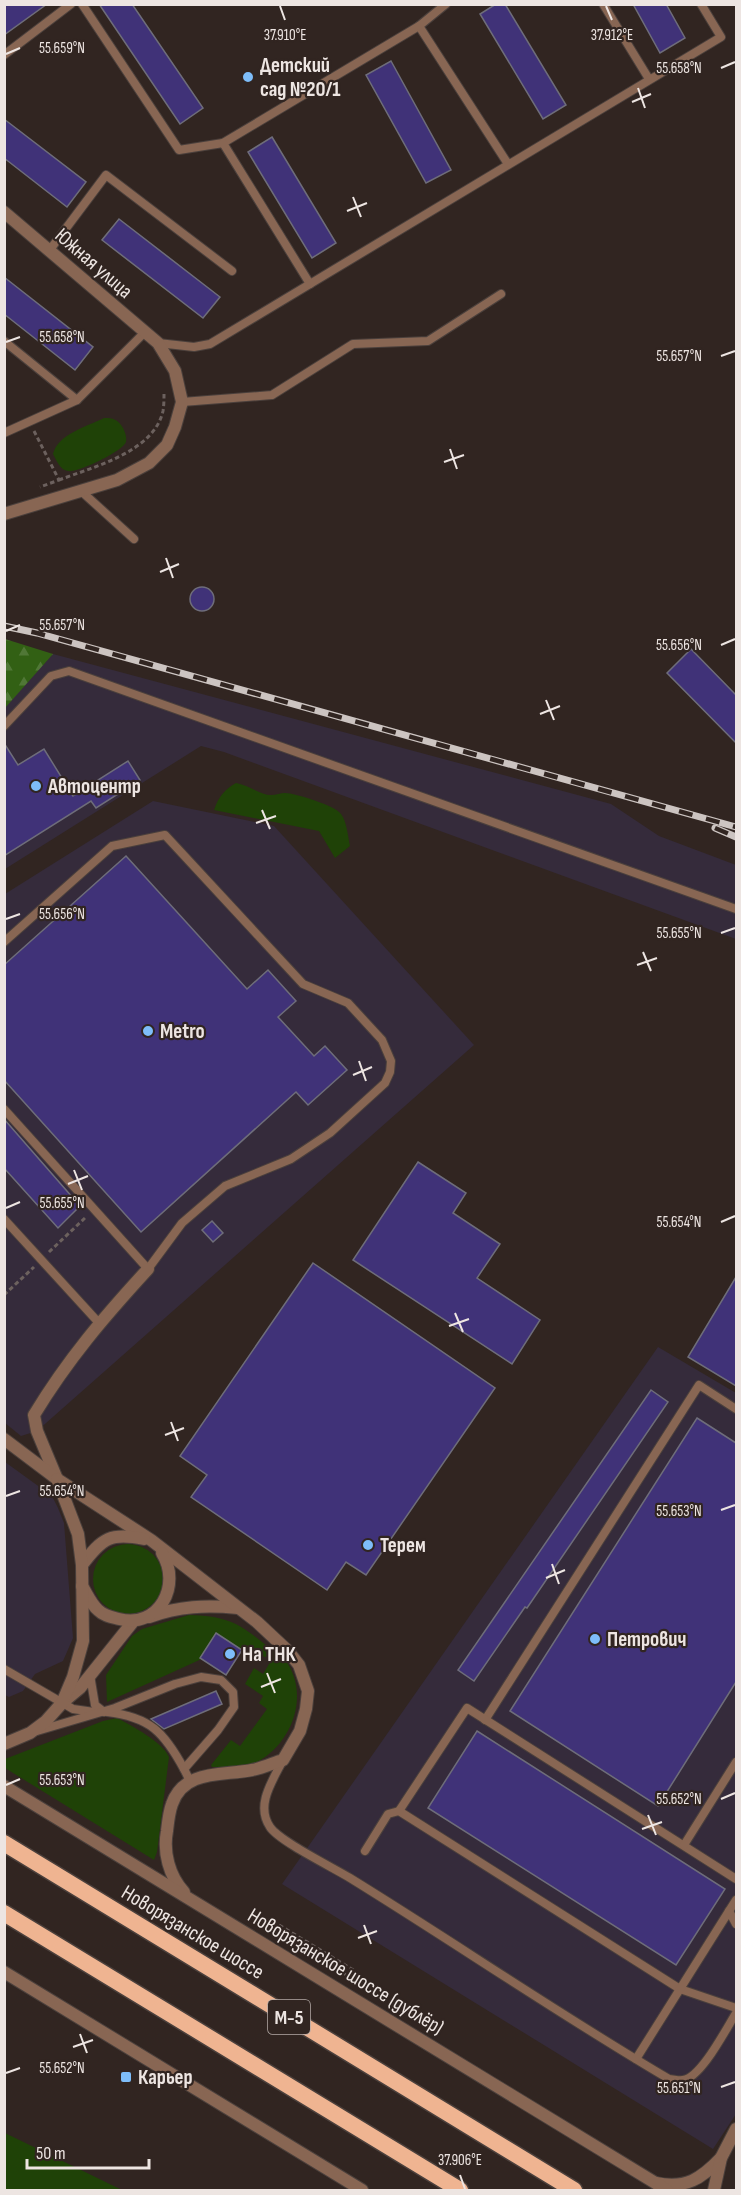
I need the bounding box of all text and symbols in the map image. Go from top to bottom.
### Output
text: 37.910°E [264,26,306,45]
text: 37.912°E [591,26,633,45]
text: 55.659°N [39,39,85,58]
place label: Детский сад №20/1 [260,53,341,102]
text: 55.658°N [656,59,702,78]
marker: Детский сад №20/1 [241,70,255,84]
street label: Южная улица [50,223,138,304]
text: 55.658°N [39,328,85,347]
text: 55.657°N [656,347,702,366]
text: 55.657°N [39,616,85,635]
text: 55.656°N [656,636,702,655]
place label: Автоцентр [47,774,141,799]
marker: Автоцентр [29,779,43,793]
text: 55.656°N [39,905,85,924]
text: 55.655°N [656,924,702,943]
place label: Metro [160,1019,205,1044]
marker: Metro [141,1024,155,1038]
text: 55.655°N [39,1194,85,1213]
text: 55.654°N [657,1213,701,1232]
text: 55.654°N [40,1482,84,1501]
text: 55.653°N [656,1502,702,1521]
place label: Терем [380,1533,426,1558]
marker: Терем [361,1538,375,1552]
place label: Петрович [607,1627,686,1652]
marker: Петрович [588,1632,602,1646]
place label: На ТНК [242,1642,296,1667]
marker: На ТНК [223,1647,237,1661]
text: 55.653°N [39,1771,85,1790]
text: 55.652°N [656,1790,702,1809]
street label: Новорязанское шоссе [117,1880,269,1985]
street label: Новорязанское шоссе (дублёр) [243,1903,448,2040]
road number: М-5 [268,2000,310,2034]
text: 55.652°N [39,2059,85,2078]
place label: Карьер [138,2065,193,2090]
marker: Карьер [119,2070,133,2084]
text: 55.651°N [657,2079,701,2098]
scale bar [27,2132,148,2170]
text: 50 m [36,2143,66,2164]
text: 37.906°E [438,2151,482,2170]

